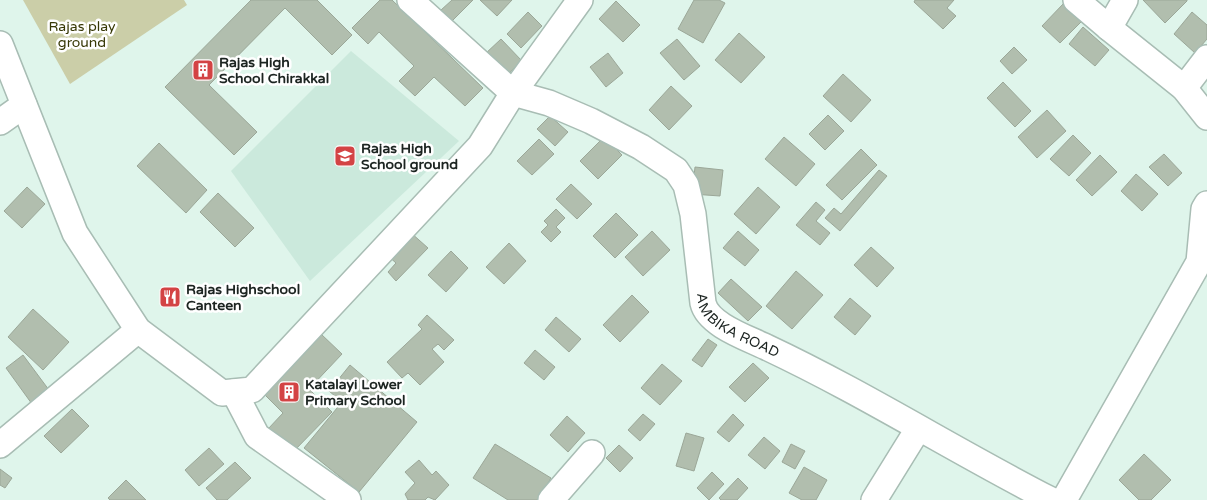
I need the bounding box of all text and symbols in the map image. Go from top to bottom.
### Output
park label: Rajas play ground [48,18,116,51]
place label: Rajas High School Chirakkal [219,54,329,87]
building icon: Rajas High School Chirakkal [191,58,215,82]
place label: Rajas High School ground [361,140,458,173]
school or university icon: Rajas High School ground [333,144,357,168]
place label: Rajas Highschool Canteen [186,281,300,314]
restaurant icon: Rajas Highschool Canteen [158,285,182,309]
street label: AMBIKA ROAD [693,292,782,361]
place label: Katalayi Lower Primary School [305,376,406,409]
building icon: Katalayi Lower Primary School [277,380,301,404]

